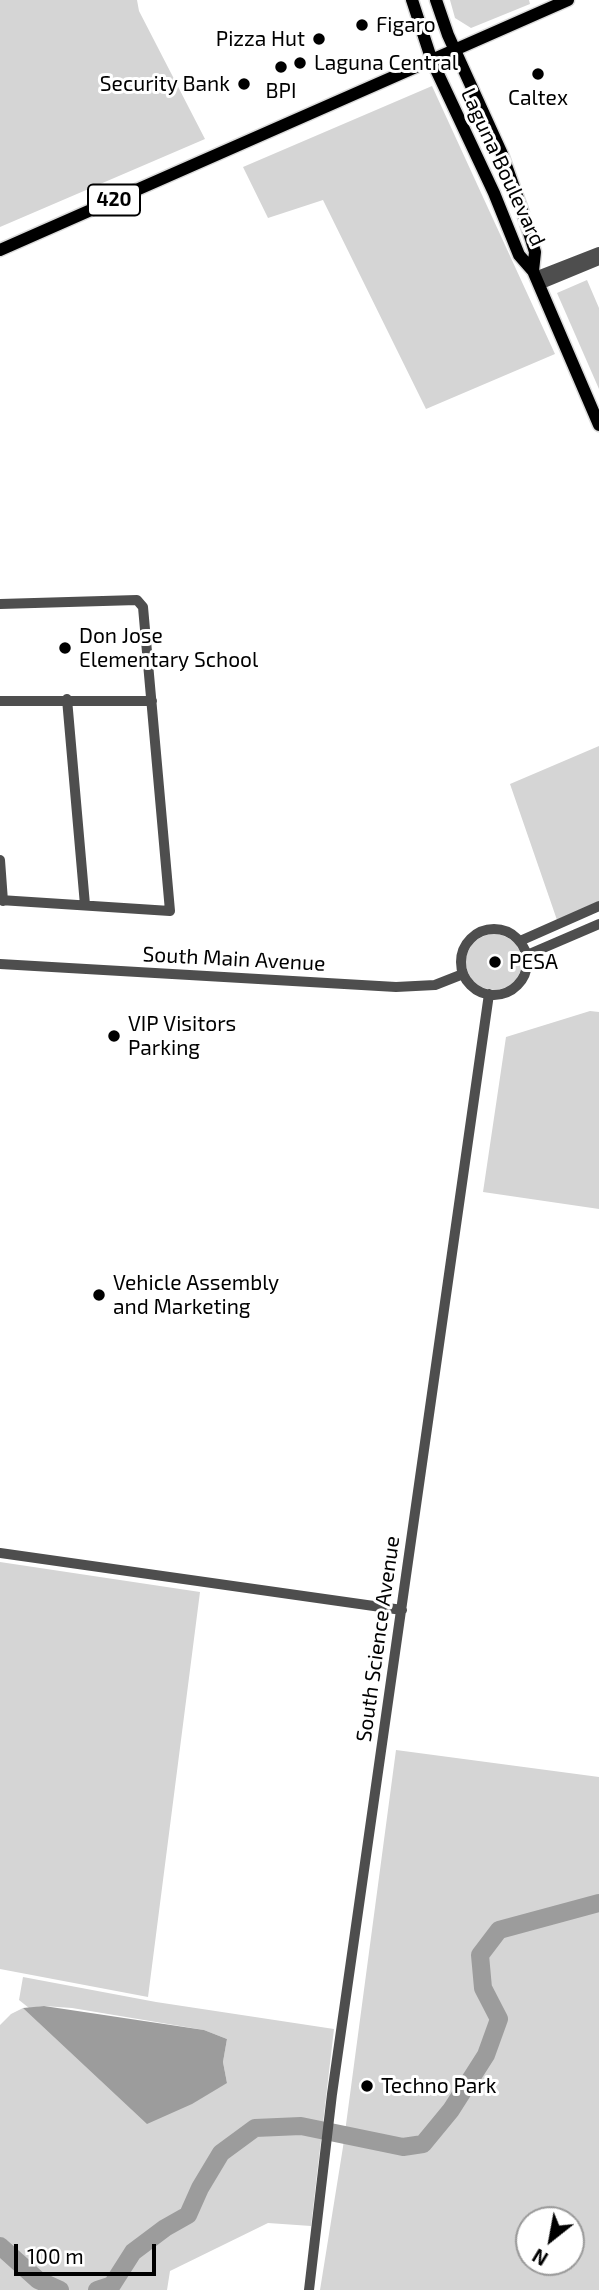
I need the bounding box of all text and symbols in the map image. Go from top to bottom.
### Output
place label: Figaro [376,12,436,38]
marker: Figaro [354,17,370,33]
place label: Pizza Hut [216,26,305,52]
marker: Pizza Hut [311,31,327,47]
place label: Laguna Central [314,50,458,76]
marker: Laguna Central [292,55,308,71]
marker: BPI [273,59,289,75]
marker: Caltex [530,66,546,82]
place label: Security Bank [100,71,230,97]
marker: Security Bank [236,76,252,92]
place label: BPI [266,78,296,104]
street label: Laguna Boulevard [455,84,551,250]
place label: Caltex [508,85,568,111]
road number: 420 [88,184,140,216]
place label: Don Jose Elementary School [79,623,258,673]
marker: Don Jose Elementary School [57,640,73,656]
street label: South Main Avenue [142,942,326,976]
place label: PESA [509,949,558,975]
marker: PESA [487,954,503,970]
place label: VIP Visitors Parking [128,1011,236,1061]
marker: VIP Visitors Parking [106,1028,122,1044]
place label: Vehicle Assembly and Marketing [113,1270,279,1320]
marker: Vehicle Assembly and Marketing [91,1287,107,1303]
street label: South Science Avenue [351,1534,405,1744]
place label: Techno Park [381,2073,496,2099]
marker: Techno Park [359,2078,375,2094]
north arrow [515,2206,585,2276]
scale bar [18,2230,159,2274]
text: 100 m [27,2243,84,2268]
text: N [528,2244,552,2271]

